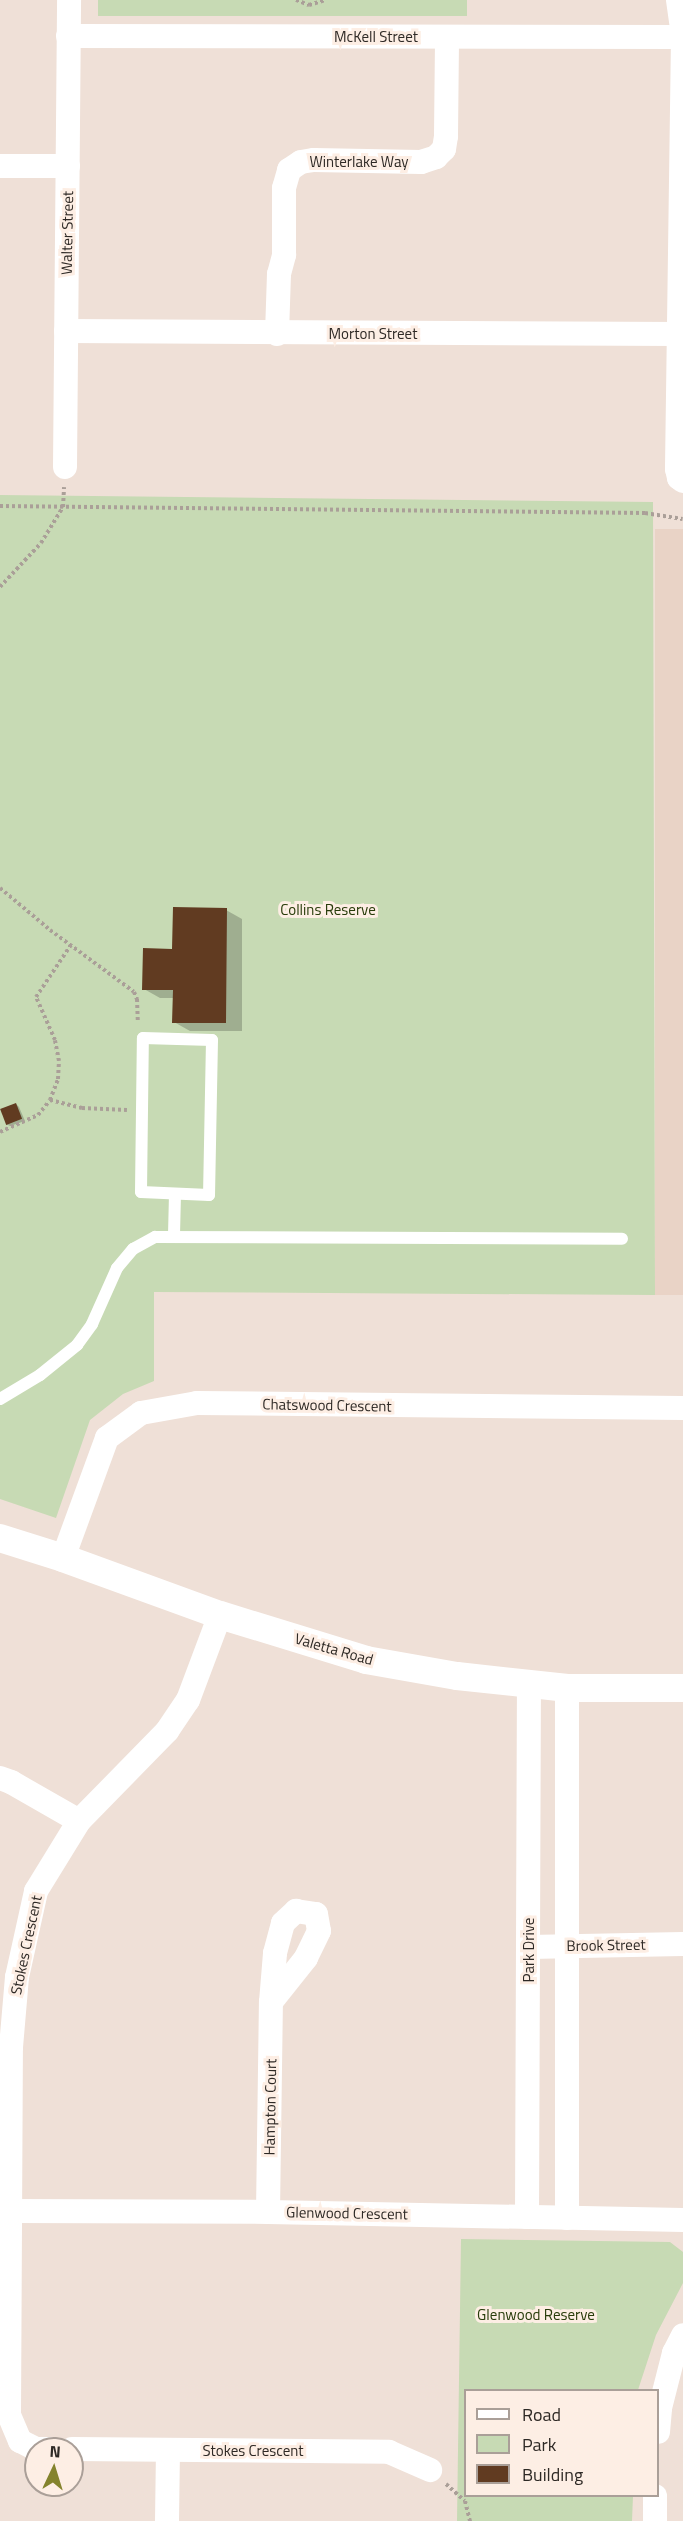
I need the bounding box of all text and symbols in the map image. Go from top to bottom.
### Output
street label: McKell Street [334,28,418,46]
street label: Winterlake Way [309,153,409,171]
street label: Walter Street [57,191,77,275]
street label: Morton Street [329,325,417,343]
park label: Collins Reserve [280,901,376,919]
street label: Chatswood Crescent [262,1395,392,1415]
street label: Valetta Road [293,1629,375,1669]
street label: Stokes Crescent [7,1894,45,1996]
street label: Park Drive [520,1918,538,1982]
street label: Brook Street [566,1935,646,1955]
street label: Hampton Court [260,2058,280,2156]
street label: Glenwood Crescent [286,2203,408,2223]
park label: Glenwood Reserve [477,2306,595,2324]
legend [464,2389,659,2497]
text: Road [522,2401,561,2428]
text: Park [522,2431,556,2458]
north arrow [24,2437,84,2497]
text: N [49,2439,61,2463]
street label: Stokes Crescent [202,2442,304,2460]
text: Building [522,2461,583,2488]

